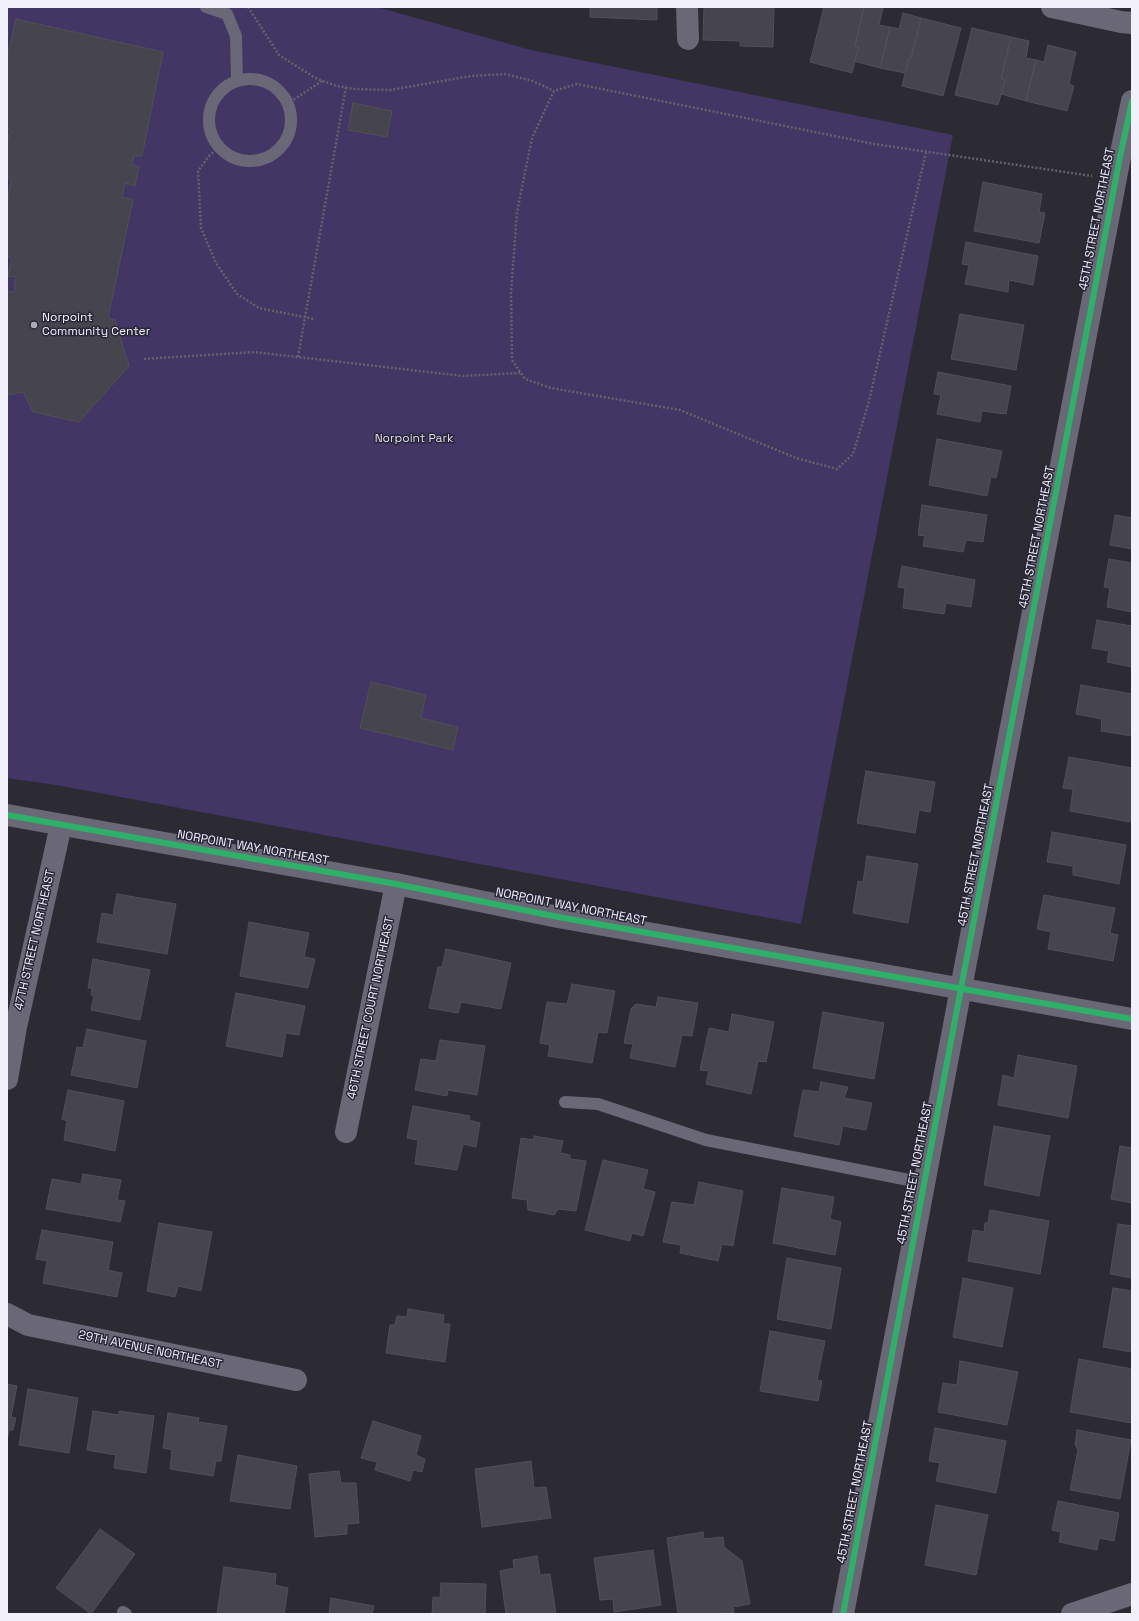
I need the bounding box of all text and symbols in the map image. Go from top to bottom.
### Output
street label: 45TH STREET NORTHEAST [1076,147,1118,291]
place label: Norpoint Community Center [42,311,150,339]
marker: Norpoint Community Center [29,320,39,330]
park label: Norpoint Park [375,432,453,446]
street label: 45TH STREET NORTHEAST [1016,465,1058,609]
street label: 45TH STREET NORTHEAST [955,783,997,927]
street label: NORPOINT WAY NORTHEAST [176,828,330,868]
street label: 47TH STREET NORTHEAST [12,868,58,1012]
street label: NORPOINT WAY NORTHEAST [494,885,648,929]
street label: 46TH STREET COURT NORTHEAST [345,915,397,1101]
street label: 45TH STREET NORTHEAST [894,1101,936,1245]
street label: 29TH AVENUE NORTHEAST [77,1328,223,1372]
street label: 45TH STREET NORTHEAST [834,1420,876,1564]

